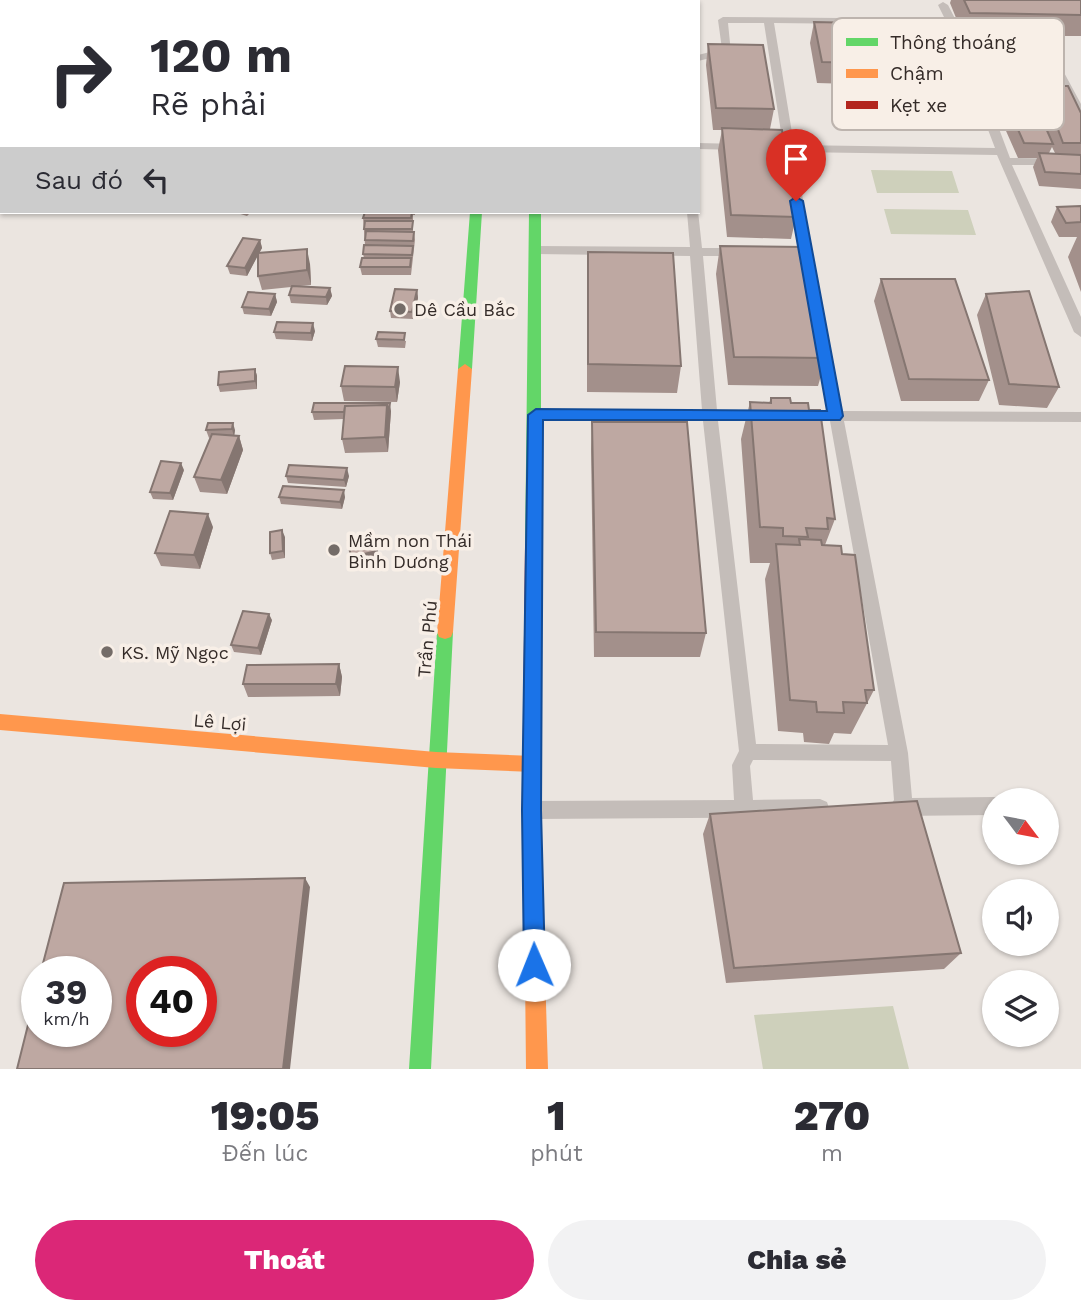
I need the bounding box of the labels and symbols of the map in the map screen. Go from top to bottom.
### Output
legend [832,18,1064,130]
text: Thông thoáng [890,31,1017,54]
text: Chậm [890,62,944,85]
text: Kẹt xe [890,94,947,117]
pin [766,129,826,201]
place label: Dê Cầu Bắc [414,299,515,320]
marker: Dê Cầu Bắc [392,301,408,317]
place label: Mầm non Thái Bình Dương [348,530,472,572]
marker: Mầm non Thái Bình Dương [326,542,342,558]
street label: Trần Phú [413,600,441,678]
place label: KS. Mỹ Ngọc [121,642,229,663]
marker: KS. Mỹ Ngọc [99,644,115,660]
street label: Lê Lợi [193,709,247,735]
north arrow [982,788,1059,864]
position arrow [497,928,571,1002]
speed limit sign: 40 [126,956,217,1047]

